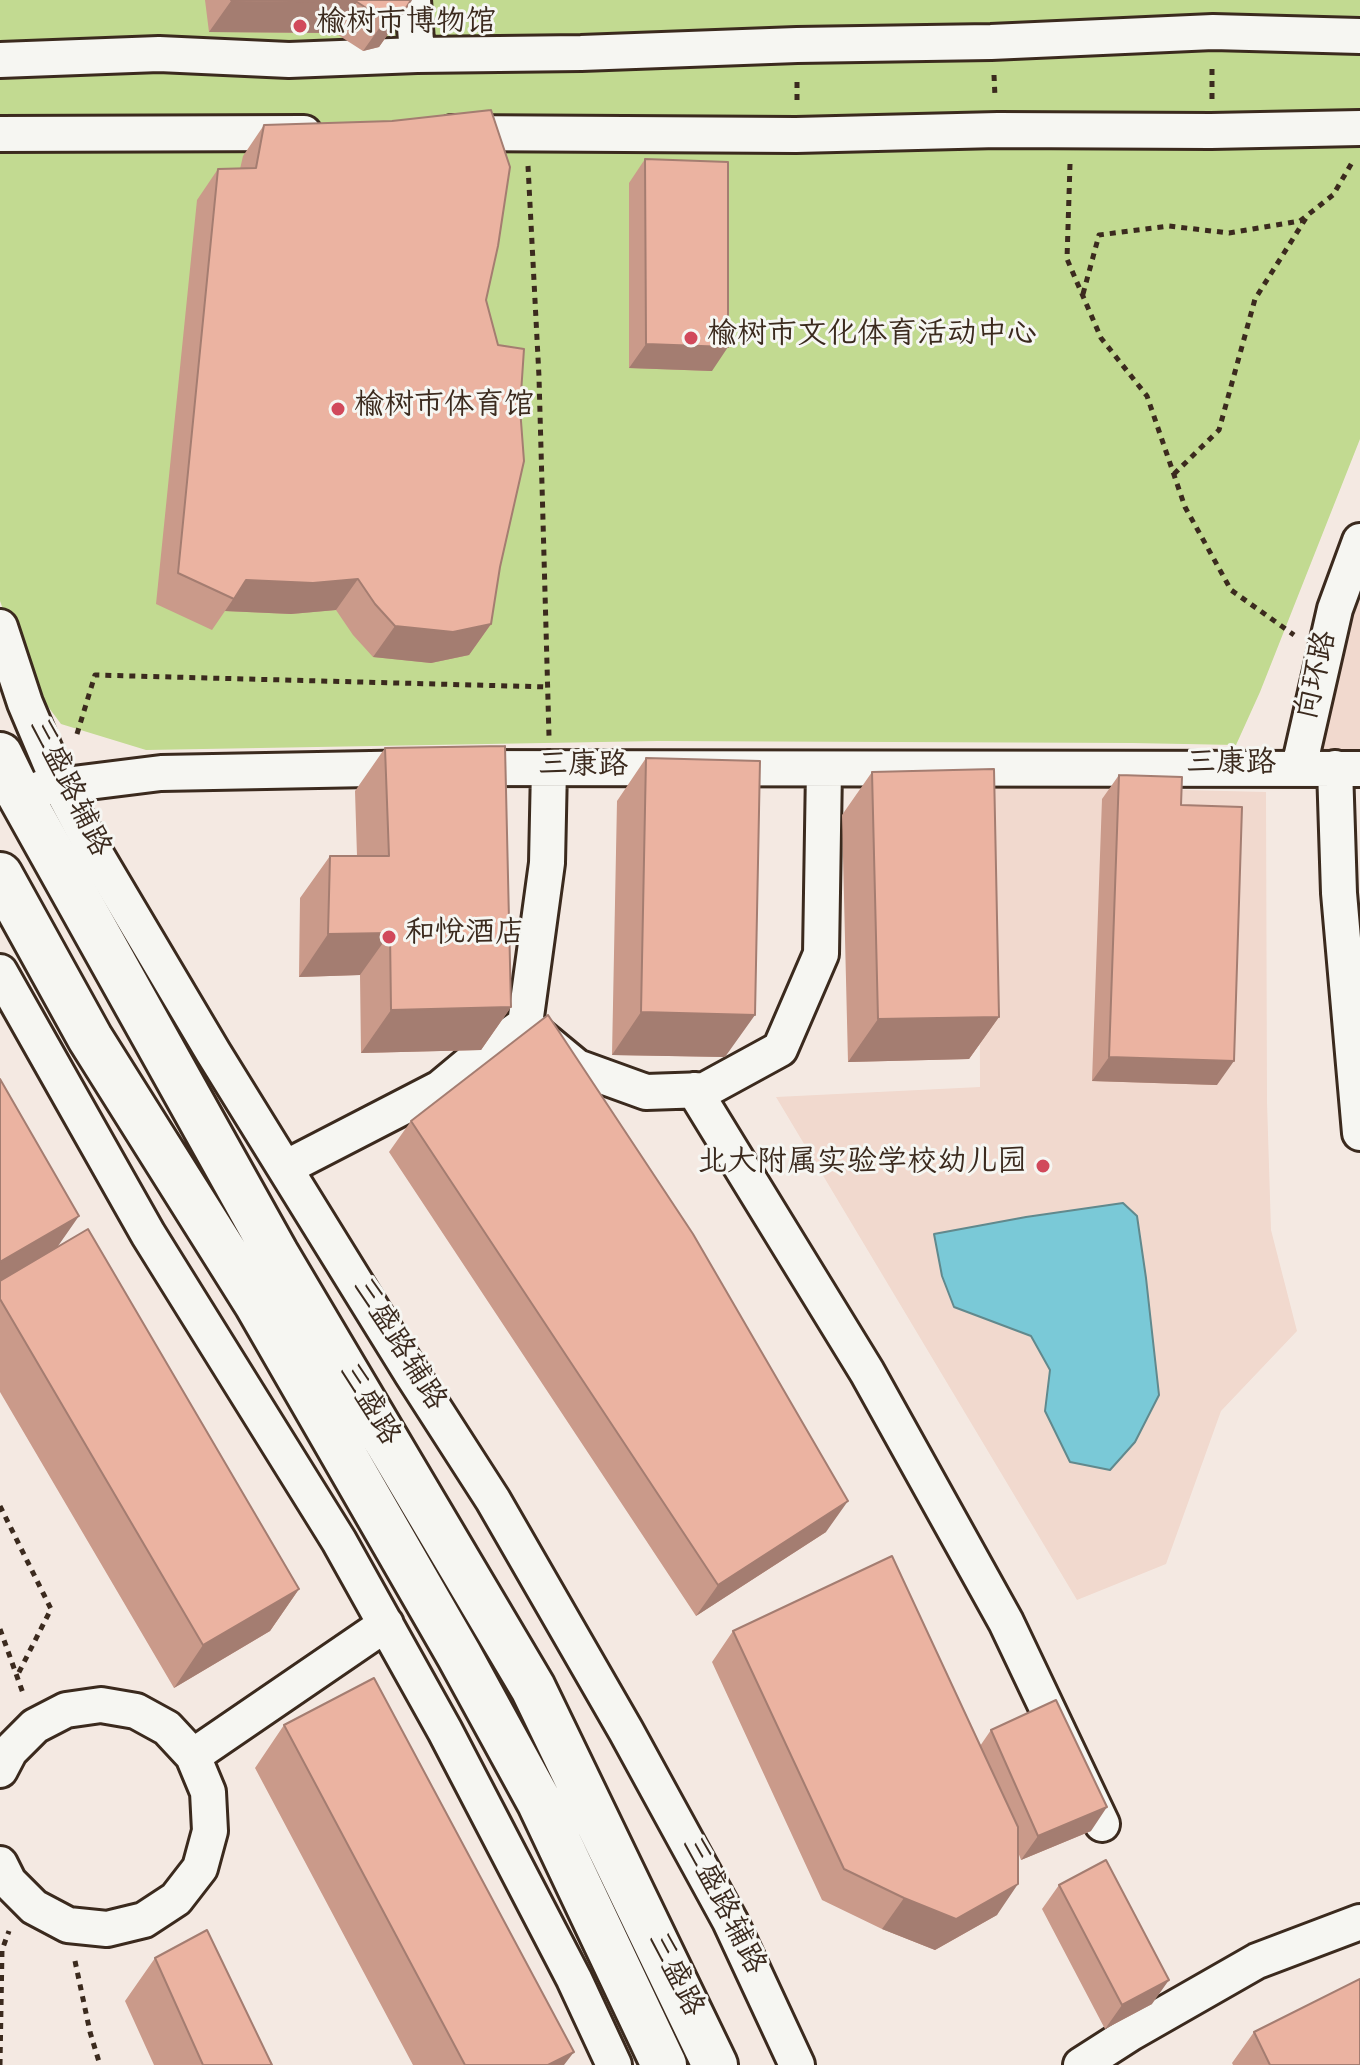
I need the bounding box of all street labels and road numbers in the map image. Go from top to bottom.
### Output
street label: 向环路 [1292,628,1348,724]
street label: 三盛路辅路 [17,714,115,864]
street label: 三康路 [1186,749,1276,785]
street label: 三康路 [538,751,628,787]
street label: 三盛路辅路 [341,1273,451,1419]
street label: 三盛路 [327,1358,405,1454]
street label: 三盛路辅路 [670,1832,770,1982]
street label: 三盛路 [636,1928,708,2024]

